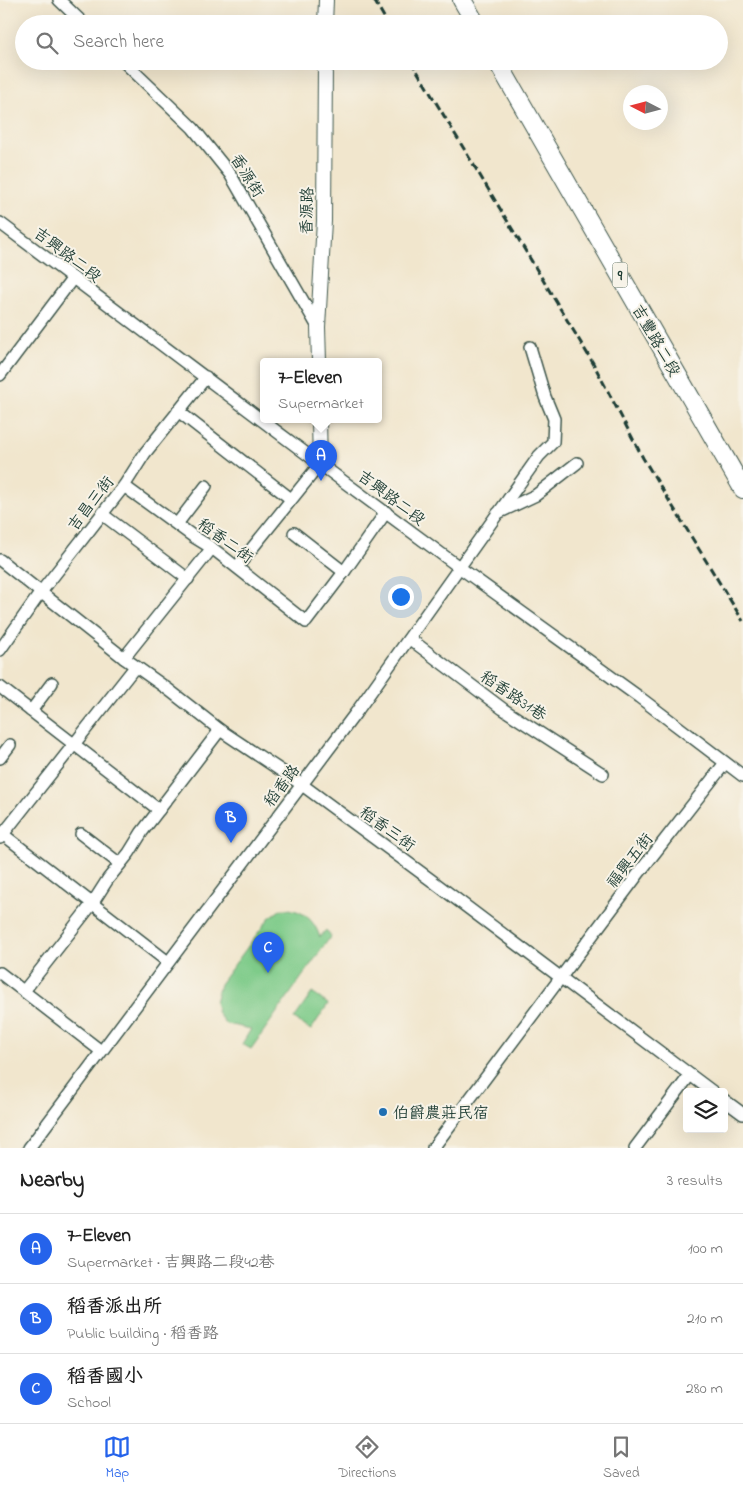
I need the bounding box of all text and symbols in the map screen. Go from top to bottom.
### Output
search box [15,15,728,70]
icon: search [33,29,61,57]
text: Search here [73,29,164,56]
north arrow [623,85,668,130]
street label: 香源街 [223,149,269,203]
street label: 香源路 [296,187,320,235]
street label: 吉興路二段 [28,222,106,289]
road number: 9 [612,262,628,288]
street label: 吉豐路二段 [625,300,686,382]
popup [260,358,382,423]
text: 7-Eleven [278,365,342,392]
text: Supermarket [278,392,364,416]
pin: A [305,440,337,481]
street label: 吉興路二段 [352,465,430,532]
street label: 吉昌三街 [62,472,121,537]
street label: 稻香二街 [192,513,258,570]
your location [388,584,414,610]
street label: 稻香路31巷 [475,666,551,728]
street label: 稻香路 [259,760,307,813]
street label: 稻香三街 [354,801,420,858]
pin: B [215,802,247,843]
street label: 福興五街 [601,829,660,894]
pin: C [252,932,284,973]
map controls [683,1088,728,1133]
button: layers [683,1088,728,1133]
place label: 伯爵農莊民宿 [393,1102,489,1126]
marker: 伯爵農莊民宿 [377,1106,389,1118]
text: Nearby [20,1166,84,1196]
text: 3 results [667,1169,723,1193]
text: 7-Eleven [67,1223,131,1250]
text: A [31,1237,41,1261]
text: 100 m [688,1237,723,1261]
text: Supermarket · 吉興路二段42巷 [67,1251,275,1275]
text: 稻香派出所 [67,1294,162,1321]
text: B [31,1307,41,1331]
text: 210 m [687,1307,723,1331]
text: Public building · 稻香路 [67,1322,219,1346]
text: 稻香國小 [67,1364,143,1391]
text: C [32,1377,40,1401]
text: 280 m [686,1377,723,1401]
text: School [67,1391,111,1415]
tab: Map [103,1433,131,1484]
tab: Directions [338,1433,396,1484]
tab: Saved [603,1433,640,1484]

